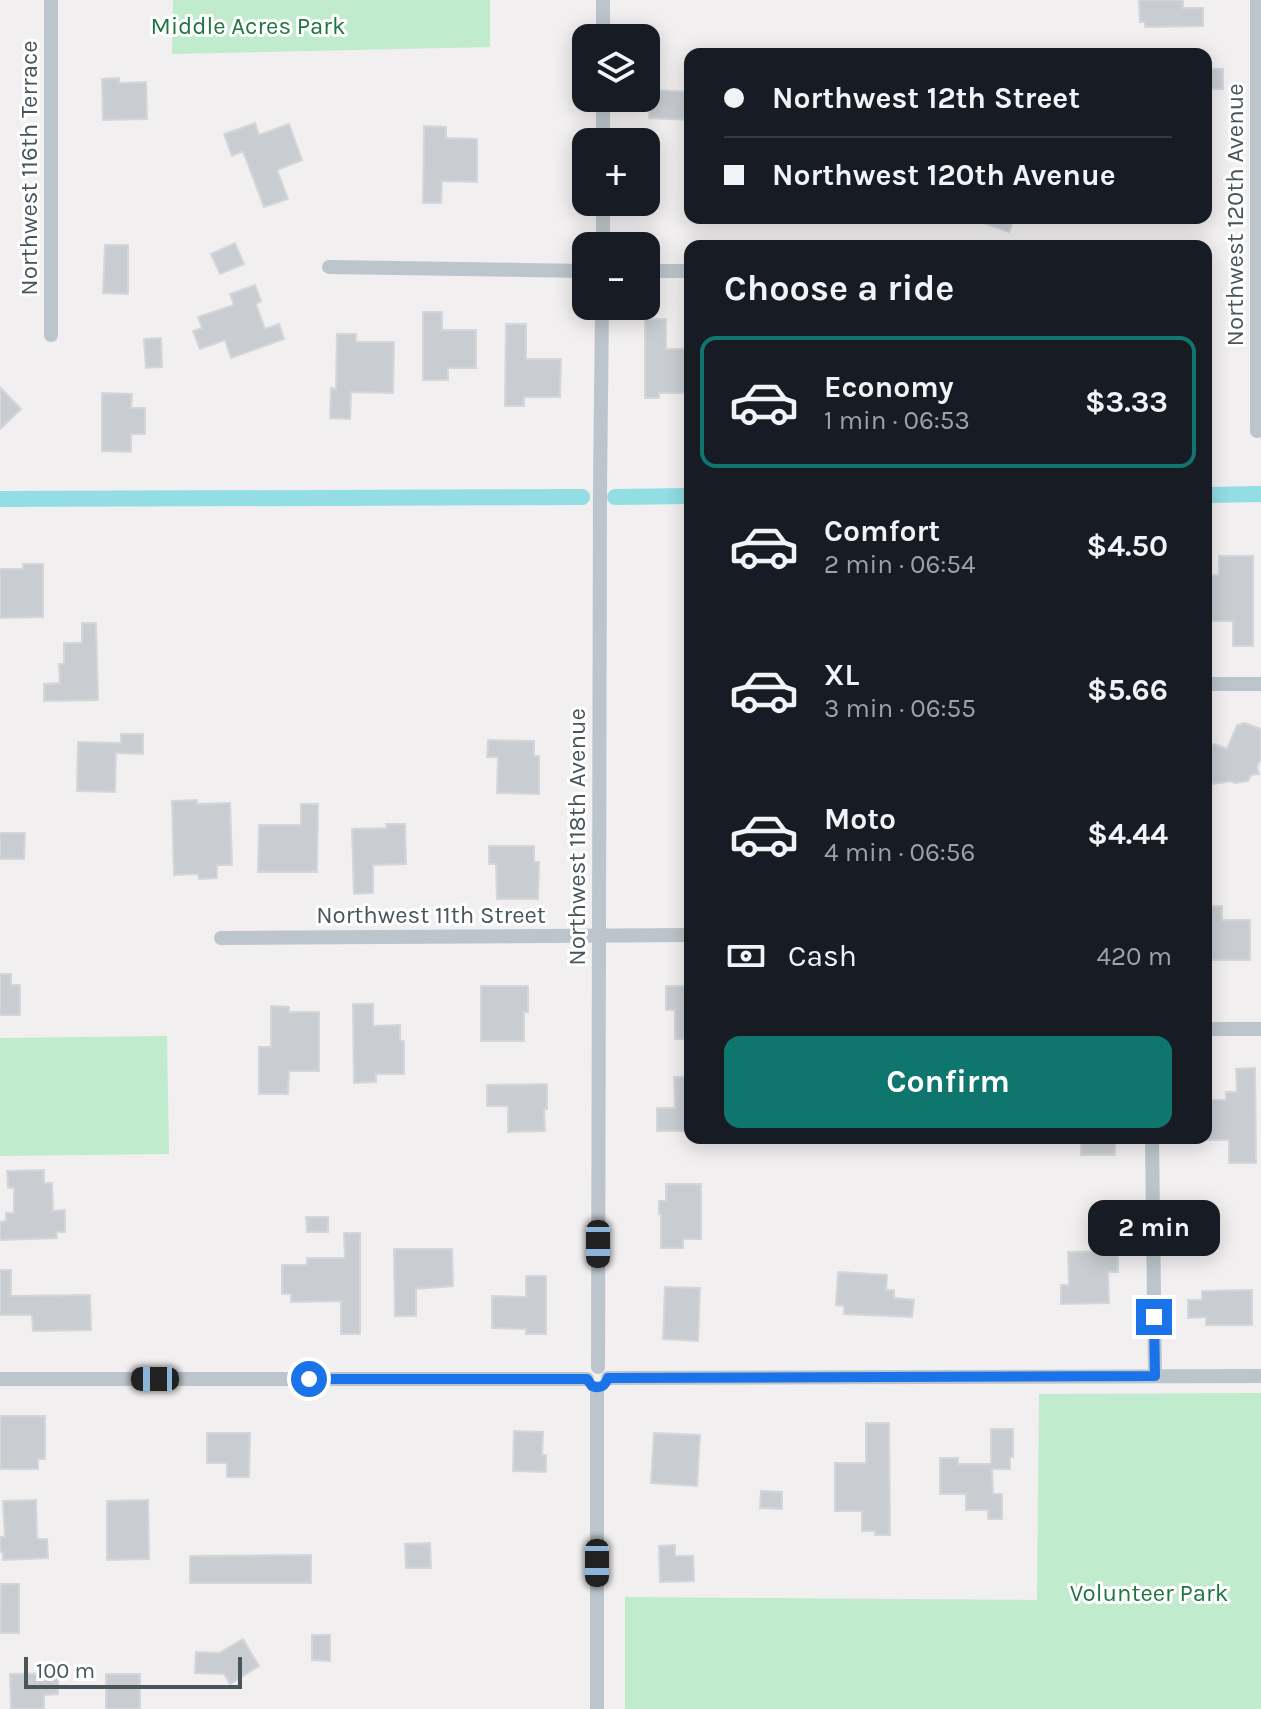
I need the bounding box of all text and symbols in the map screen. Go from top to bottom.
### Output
park label: Middle Acres Park [151,12,345,40]
map controls [572,24,660,320]
button: layers [572,24,660,112]
street label: Northwest 116th Terrace [15,40,43,296]
text: Northwest 12th Street [772,80,1080,116]
street label: Northwest 120th Avenue [1221,83,1249,347]
button: + [572,128,660,216]
text: Northwest 120th Avenue [772,157,1116,193]
button: − [572,232,660,320]
text: Choose a ride [724,267,954,309]
icon: car [728,366,800,438]
text: Economy [824,369,954,405]
text: $3.33 [1085,384,1168,420]
text: 1 min · 06:53 [824,405,970,436]
icon: car [728,510,800,582]
text: Comfort [824,513,940,549]
text: $4.50 [1087,528,1168,564]
text: 2 min · 06:54 [824,549,976,580]
icon: car [728,654,800,726]
text: XL [824,657,859,693]
text: $5.66 [1087,672,1168,708]
text: 3 min · 06:55 [824,693,976,724]
street label: Northwest 118th Avenue [563,708,591,966]
icon: car [728,798,800,870]
text: Moto [824,801,896,837]
text: $4.44 [1087,816,1168,852]
text: 4 min · 06:56 [824,837,975,868]
street label: Northwest 11th Street [316,901,546,929]
icon: cash [724,934,768,978]
text: Cash [788,938,857,974]
text: 420 m [1096,941,1172,972]
button: Confirm [724,1036,1172,1128]
callout: 2 min [1088,1201,1220,1257]
text: 2 min [1118,1212,1190,1243]
car [586,1220,610,1268]
route end [1136,1299,1172,1335]
route start [291,1361,327,1397]
car [131,1367,179,1391]
car [585,1539,609,1587]
park label: Volunteer Park [1070,1579,1228,1607]
scale bar [24,1653,242,1689]
text: 100 m [36,1658,95,1684]

